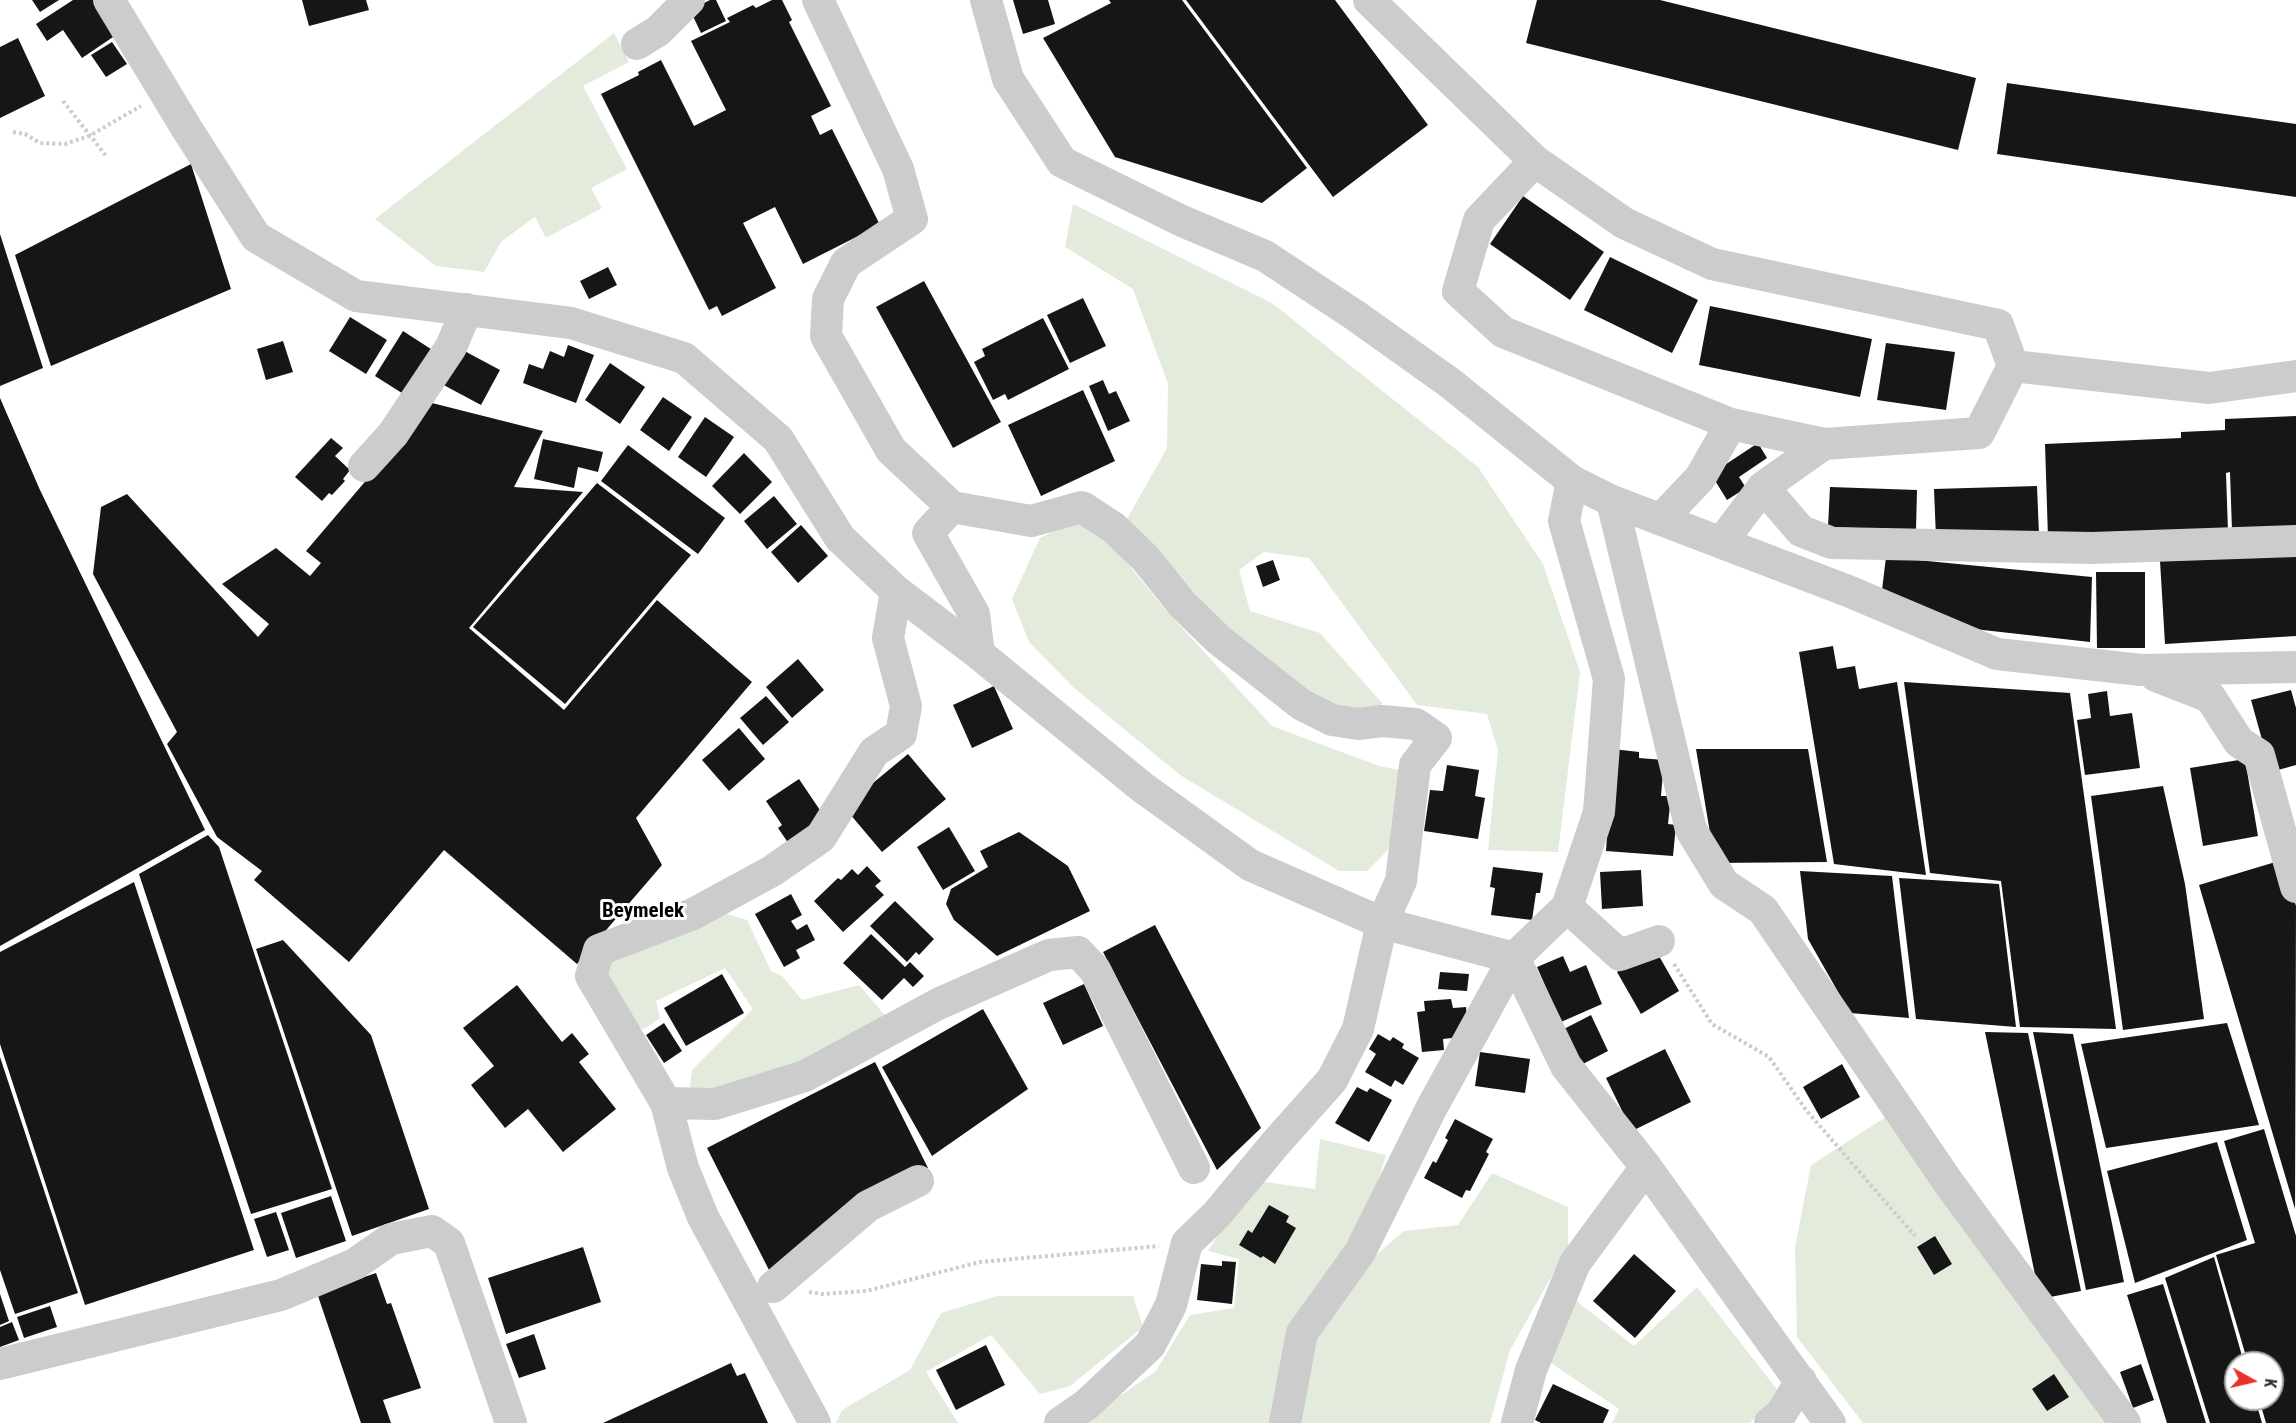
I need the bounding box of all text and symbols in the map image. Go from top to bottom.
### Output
district label: Beymelek [602,899,684,925]
north arrow [2224,1351,2284,1411]
text: K [2260,1378,2280,1389]

